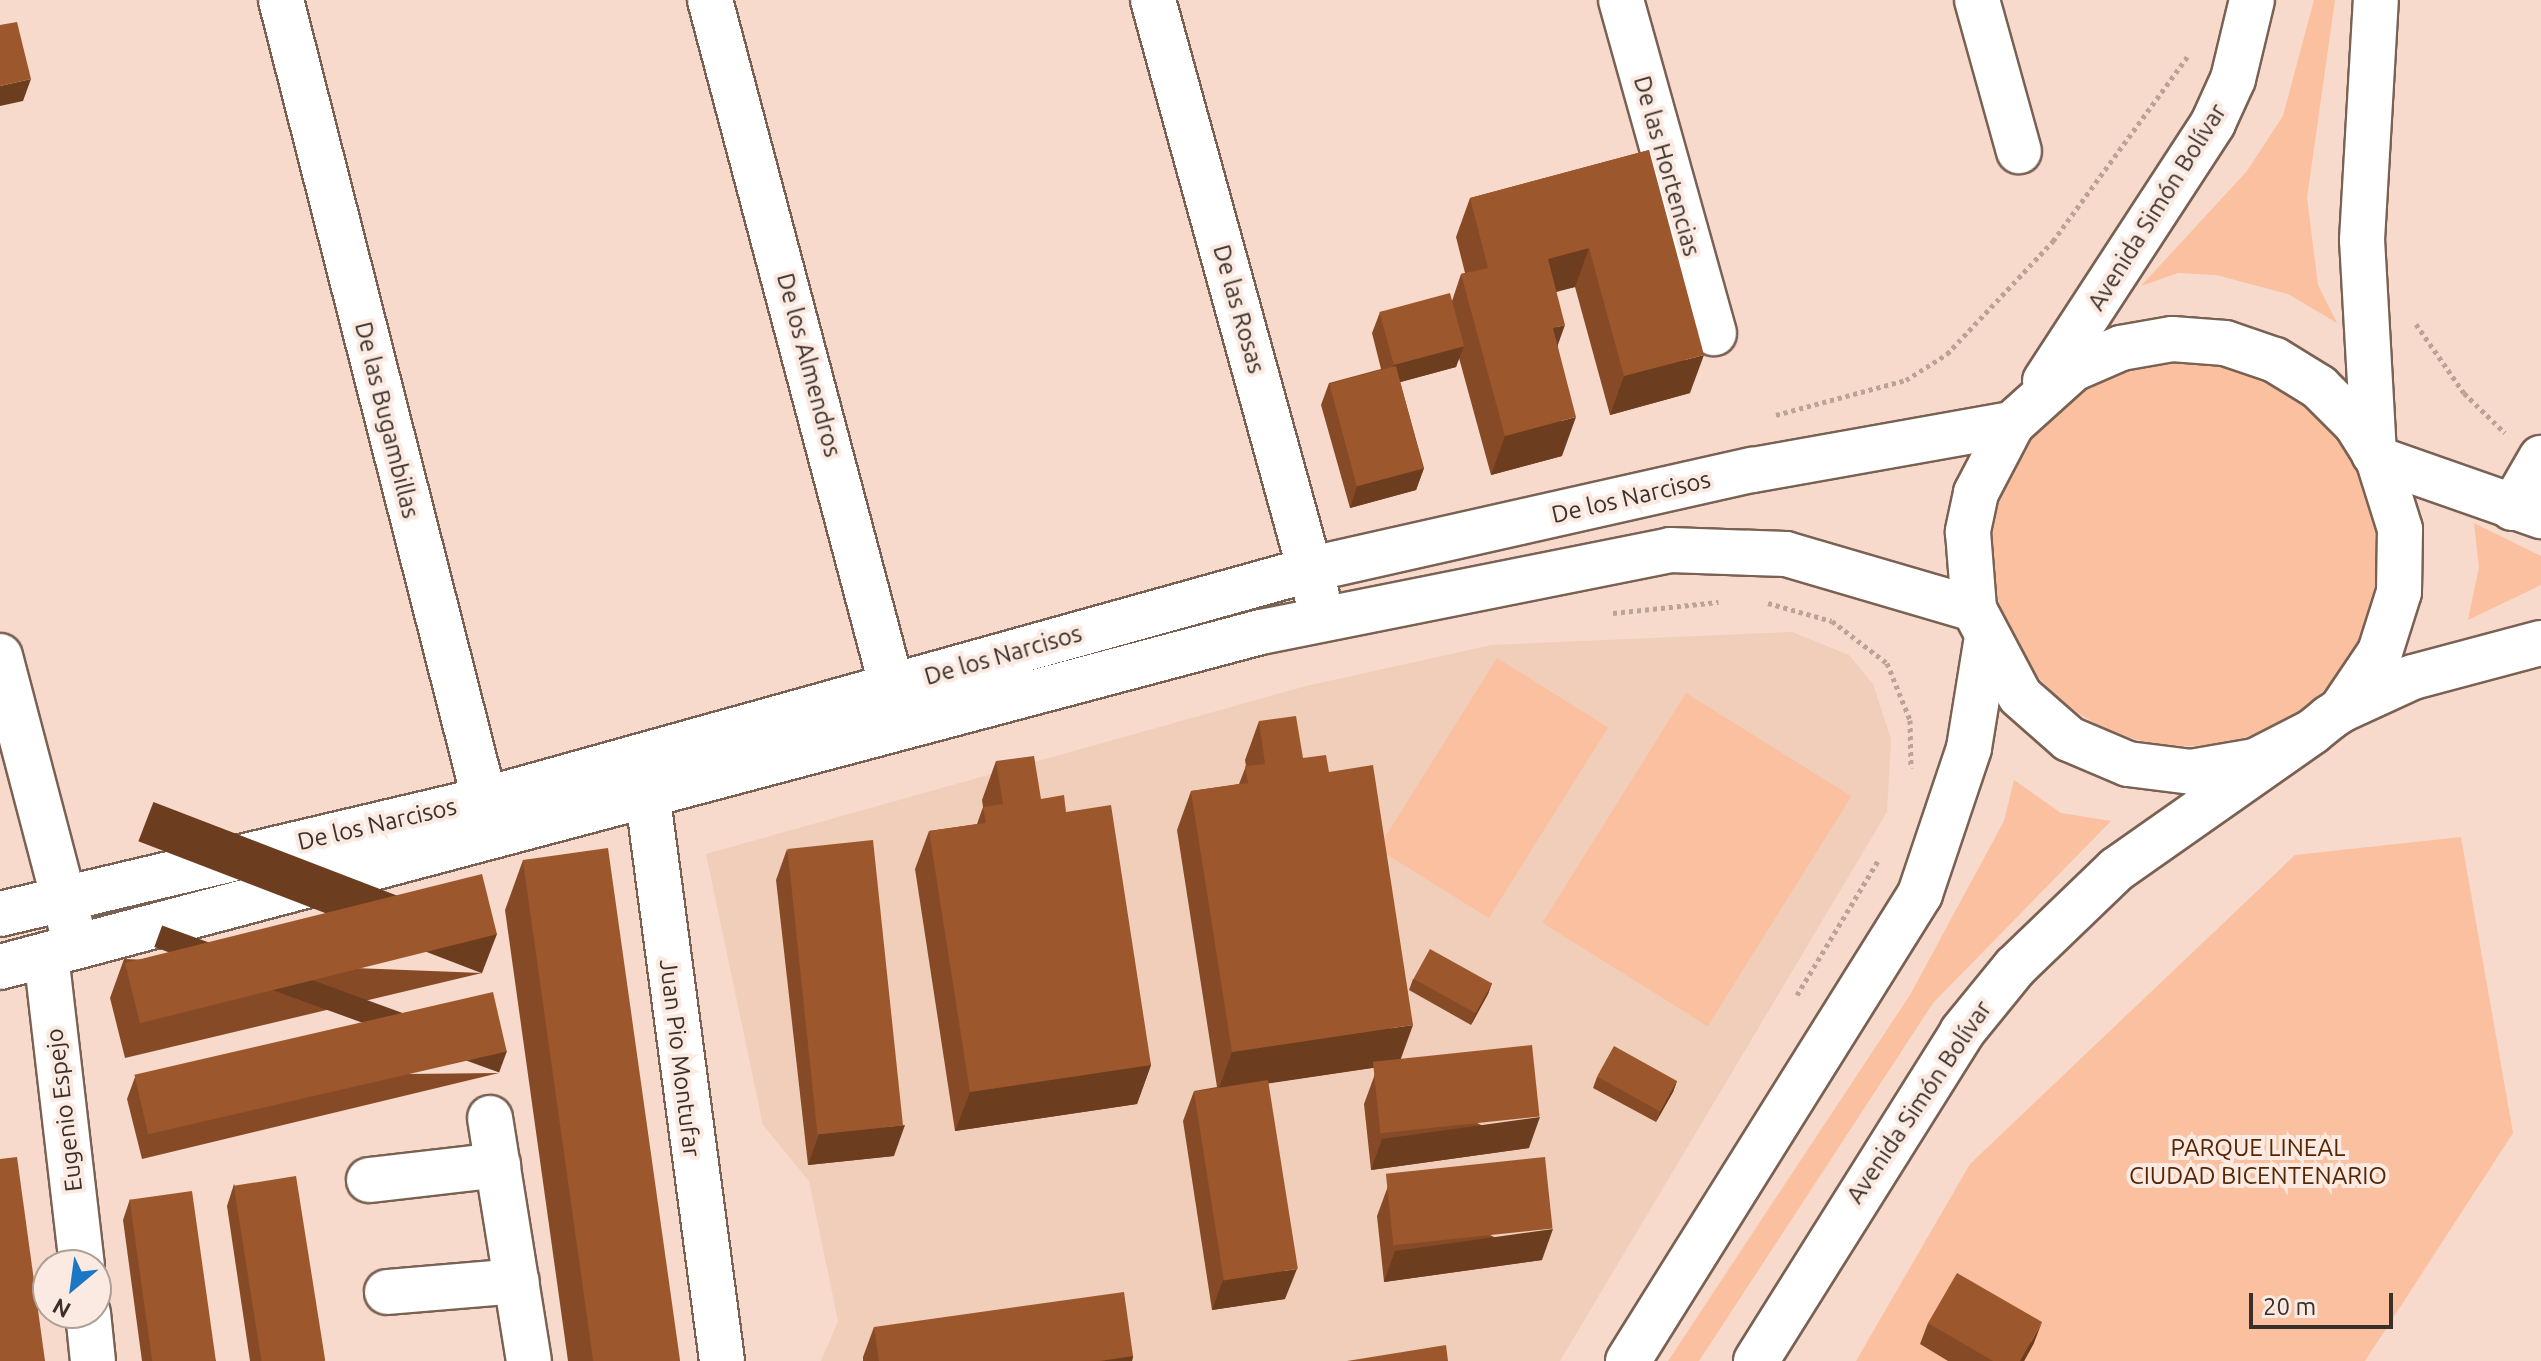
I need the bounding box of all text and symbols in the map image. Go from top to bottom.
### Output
street label: De las Hortencias [1627,73,1707,259]
street label: Avenida Simón Bolívar [2082,98,2232,316]
street label: De las Rosas [1207,241,1271,377]
street label: De los Almendros [771,270,847,460]
street label: De las Bugambillas [349,319,425,521]
street label: De los Narcisos [1549,465,1713,529]
street label: De los Narcisos [921,619,1085,691]
street label: De los Narcisos [295,792,459,856]
street label: Juan Pio Montufar [654,957,706,1159]
street label: Avenida Simón Bolívar [1840,995,1998,1209]
street label: Eugenio Espejo [40,1027,88,1193]
park label: PARQUE LINEAL CIUDAD BICENTENARIO [2129,1134,2387,1190]
north arrow [32,1249,112,1329]
scale bar [2253,1277,2397,1327]
text: 20 m [2263,1293,2316,1320]
text: N [48,1294,74,1324]

